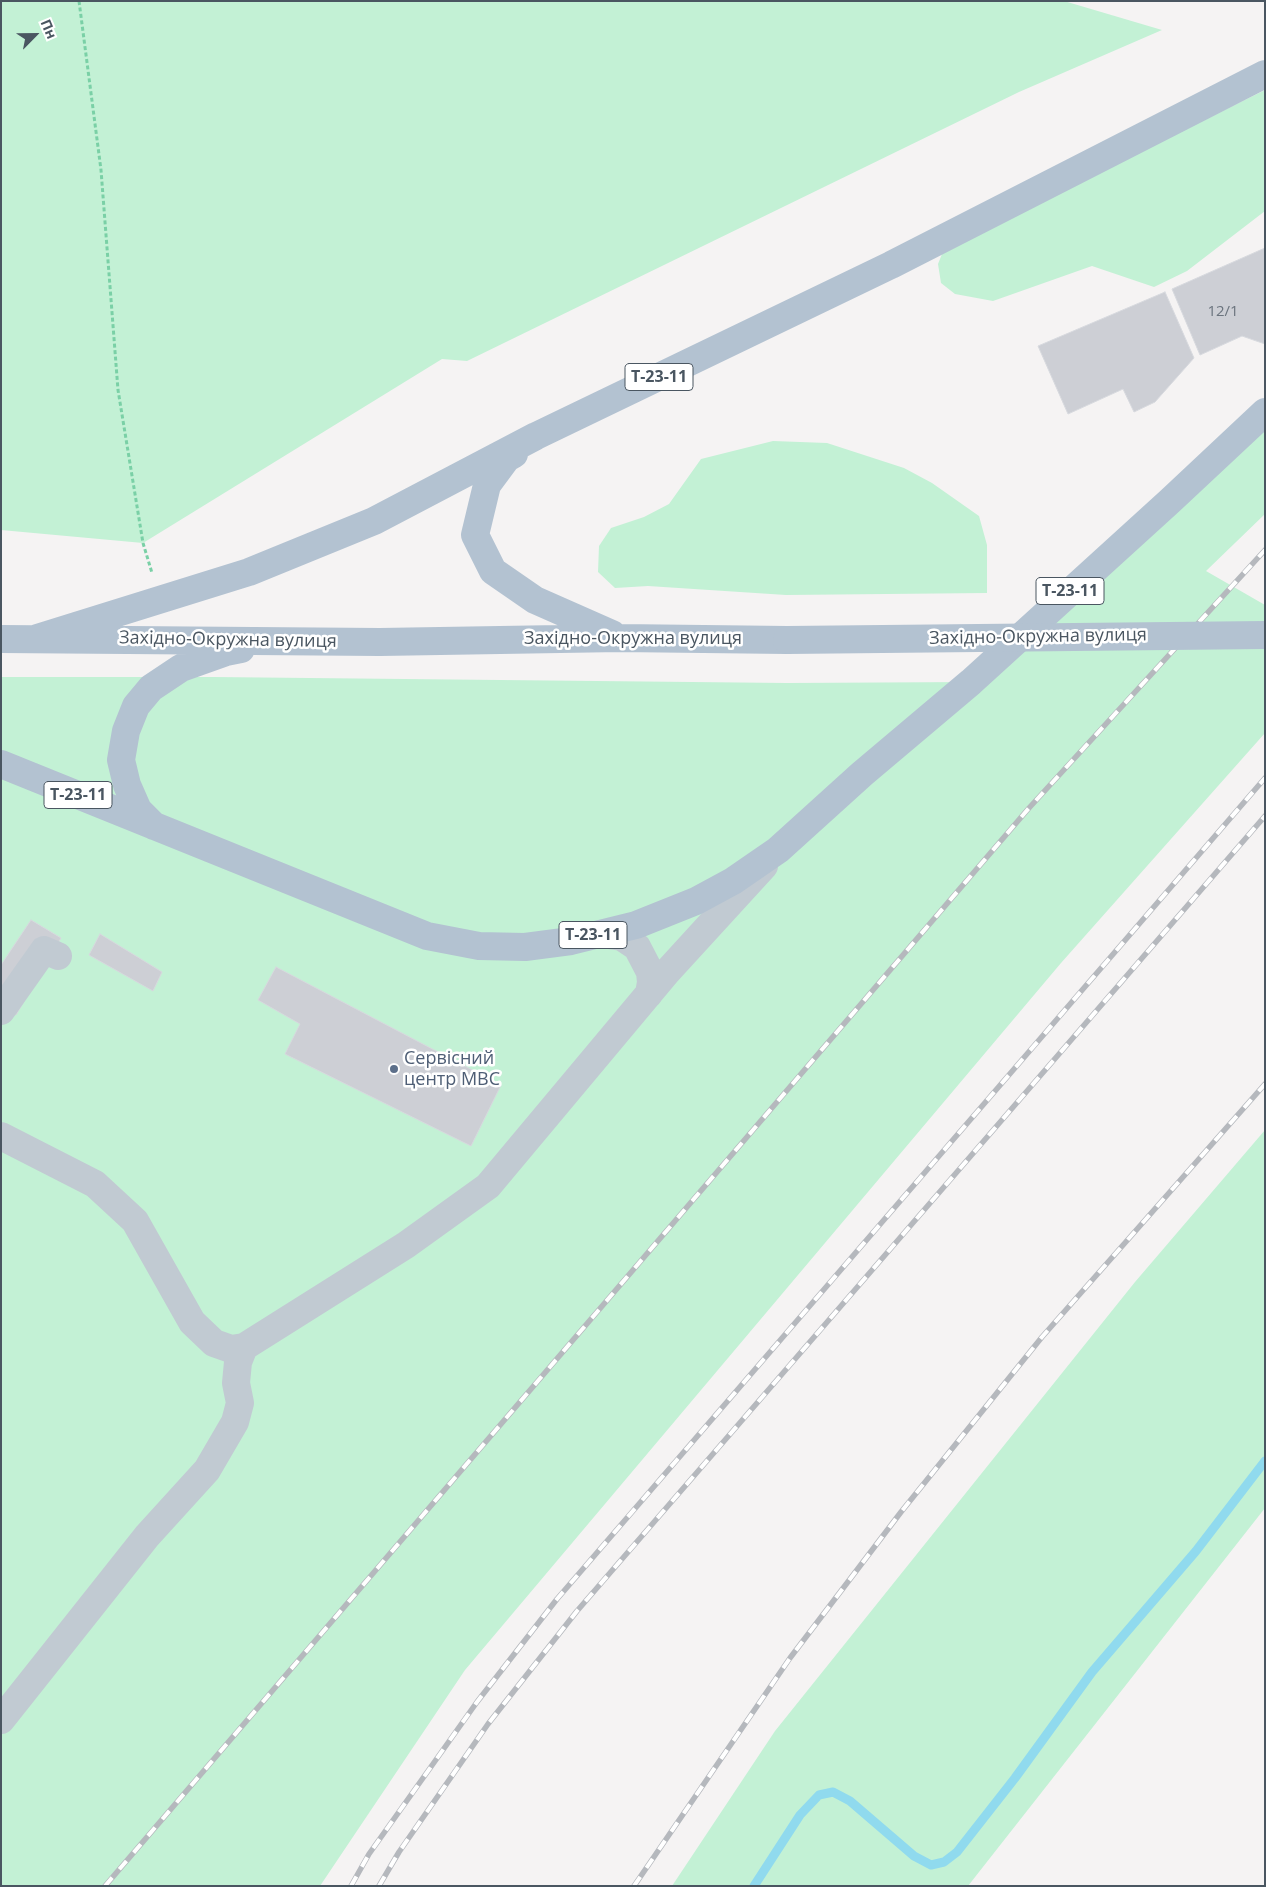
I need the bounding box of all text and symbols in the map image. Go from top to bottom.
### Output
north arrow [10,10,60,60]
text: Пн [37,16,62,42]
house number: 12/1 [1207,303,1239,321]
road number: Т-23-11 [625,364,693,391]
road number: Т-23-11 [1036,578,1104,604]
street label: Західно-Окружна вулиця [929,624,1147,650]
street label: Західно-Окружна вулиця [119,627,337,653]
street label: Західно-Окружна вулиця [524,628,742,650]
road number: Т-23-11 [44,782,112,808]
road number: Т-23-11 [559,922,627,948]
place label: Сервісний центр МВС [404,1048,500,1090]
marker: Сервісний центр МВС [388,1063,400,1075]

